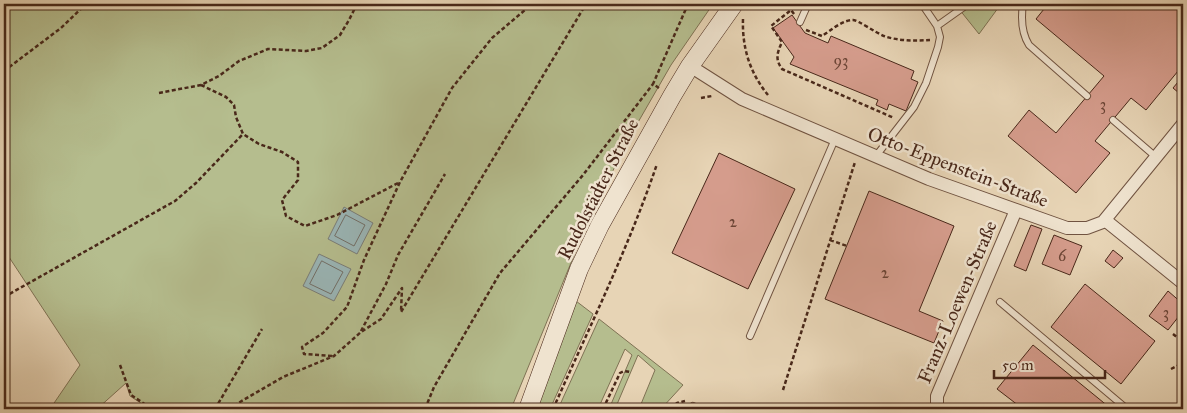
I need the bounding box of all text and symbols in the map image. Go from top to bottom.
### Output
house number: 93 [834,51,849,70]
house number: 3 [1100,95,1106,114]
street label: Rudolstädter Straße [553,115,644,263]
street label: Otto-Eppenstein-Straße [864,122,1052,212]
house number: 2 [729,212,737,231]
street label: Franz-Loewen-Straße [912,217,1002,387]
house number: 6 [1058,246,1067,265]
house number: 2 [881,263,889,282]
house number: 3 [1163,303,1169,322]
scale bar [994,348,1106,380]
text: 50 m [1002,356,1034,374]

